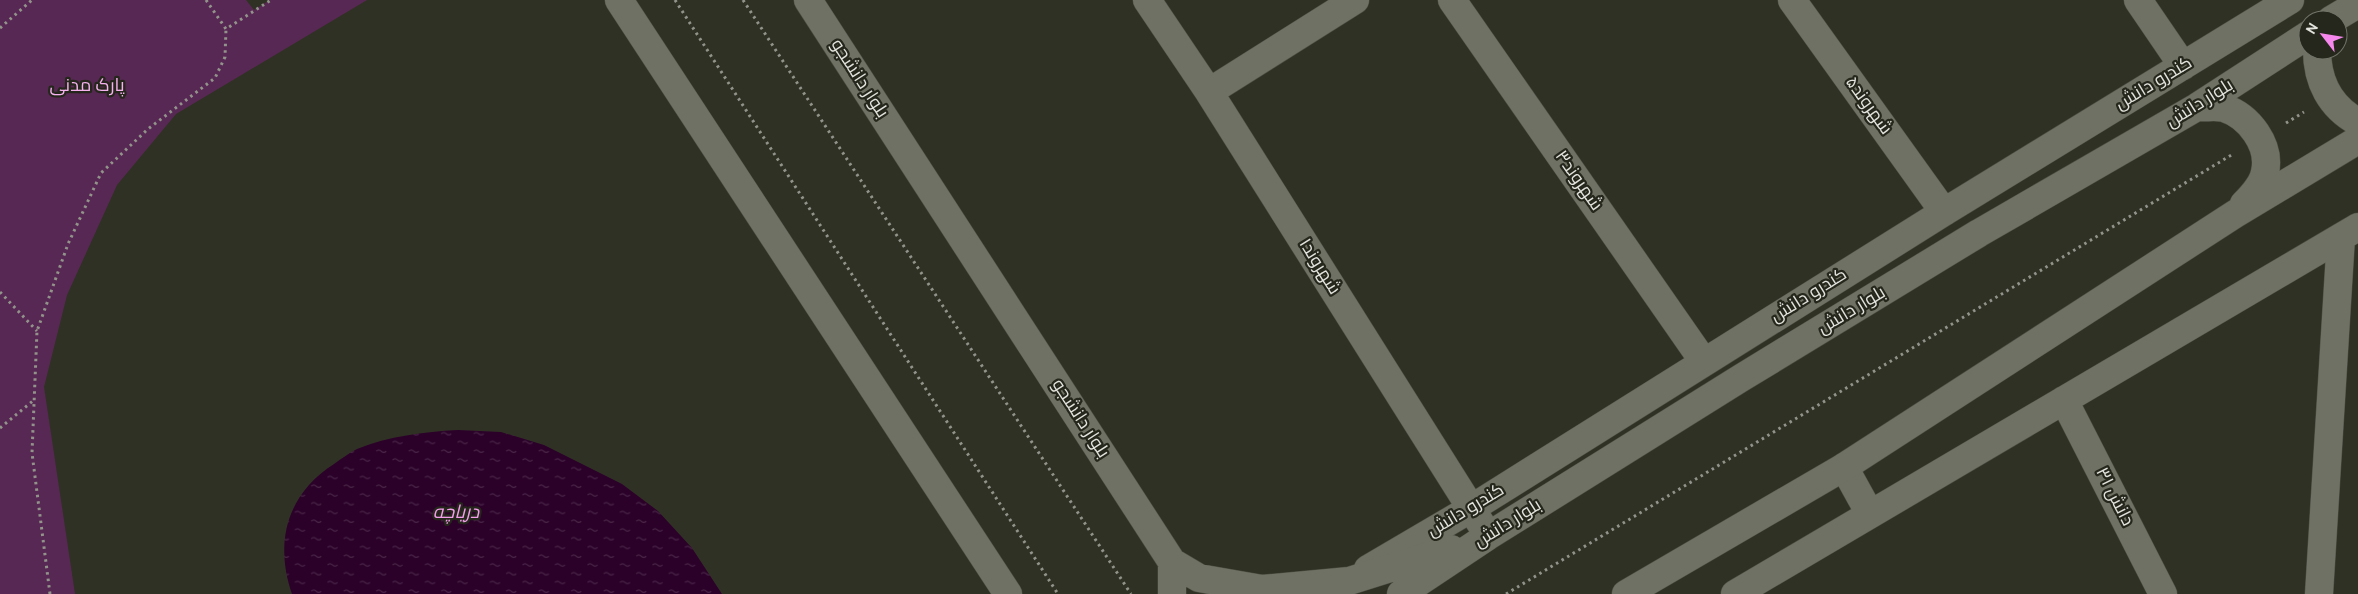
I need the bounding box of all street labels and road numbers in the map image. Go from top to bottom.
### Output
street label: بلوار دانشجو [825,35,893,123]
street label: کندرو دانش [2111,52,2197,116]
street label: شهروند۵ [1839,72,1897,140]
street label: بلوار دانش [2162,74,2238,134]
street label: شهروند۳ [1549,146,1607,216]
street label: شهروند۱ [1293,235,1345,299]
street label: کندرو دانش [1767,264,1851,328]
street label: بلوار دانش [1814,282,1890,340]
street label: بلوار دانشجو [1046,375,1114,463]
street label: دانش ۳۱ [2090,464,2138,530]
street label: کندرو دانش [1423,479,1509,543]
street label: بلوار دانش [1470,494,1546,554]

